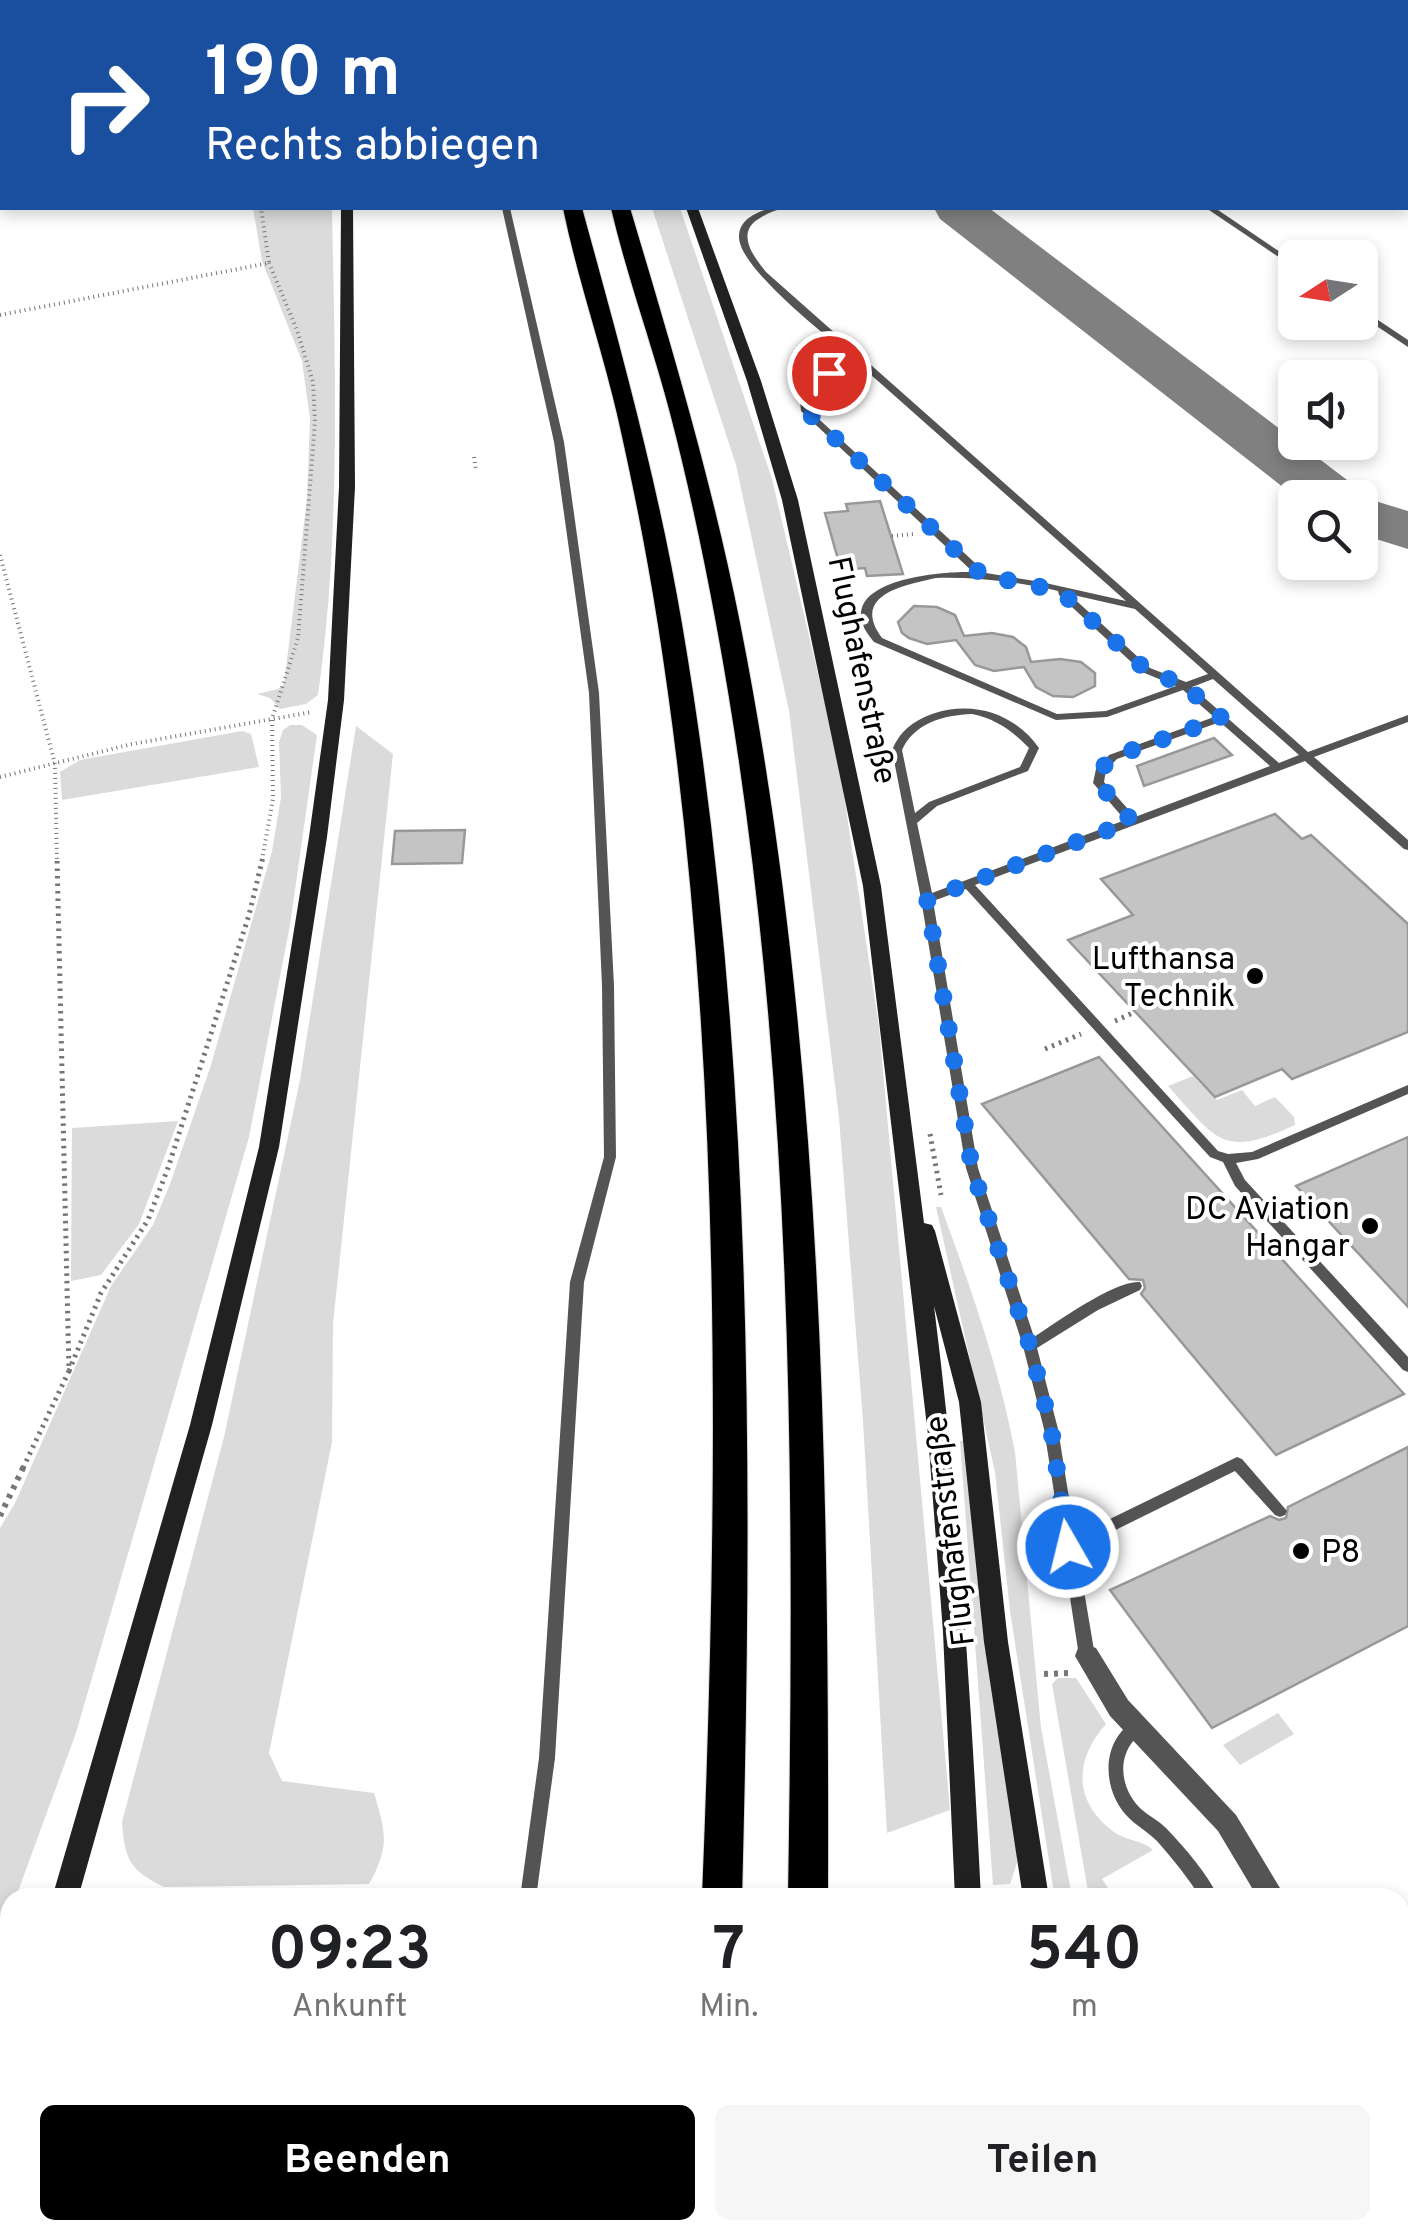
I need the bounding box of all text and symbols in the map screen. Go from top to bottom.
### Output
text: 190 m [205,32,401,121]
icon: right [40,40,170,170]
text: Rechts abbiegen [205,119,540,176]
north arrow [1278,240,1378,340]
map controls [1278,240,1378,580]
pin [787,331,872,416]
icon: arrive [802,346,857,401]
button: sound [1278,360,1378,460]
button: search [1278,480,1378,580]
street label: Flughafenstraße [816,553,904,788]
place label: Lufthansa Technik [1092,941,1235,1018]
marker: Lufthansa Technik [1244,965,1266,987]
place label: DC Aviation Hangar [1185,1191,1350,1268]
marker: DC Aviation Hangar [1359,1215,1381,1237]
street label: Flughafenstraße [918,1413,986,1648]
position arrow [1016,1495,1120,1599]
place label: P8 [1321,1534,1360,1574]
marker: P8 [1290,1540,1312,1562]
text: 09:23 [268,1915,431,1991]
text: 7 [713,1915,745,1991]
text: 540 [1026,1915,1142,1991]
text: Ankunft [292,1988,407,2028]
text: Min. [699,1988,758,2028]
text: m [1071,1988,1098,2028]
button: Beenden [40,2105,695,2220]
button: Teilen [715,2105,1370,2220]

